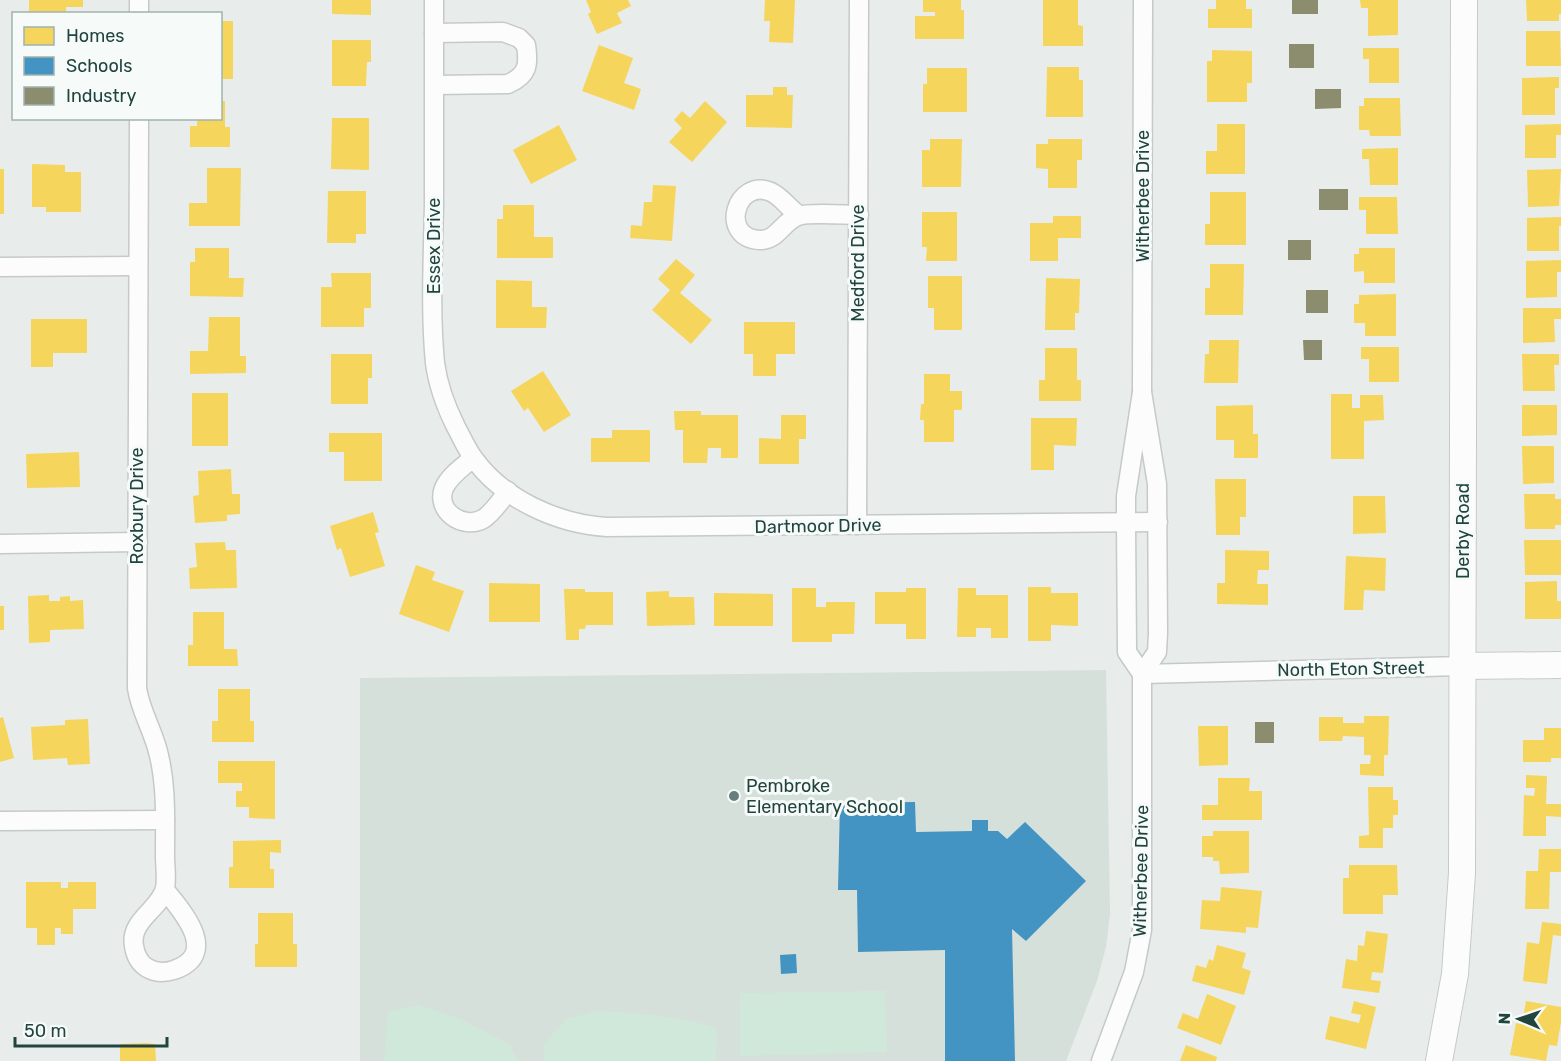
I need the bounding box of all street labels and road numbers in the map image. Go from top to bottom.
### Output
street label: Witherbee Drive [1132,130,1154,262]
street label: Essex Drive [423,198,445,294]
street label: Medford Drive [847,204,869,322]
street label: Roxbury Drive [126,447,148,565]
street label: Derby Road [1452,483,1474,579]
street label: Dartmoor Drive [754,514,882,538]
street label: North Eton Street [1277,657,1425,681]
street label: Witherbee Drive [1129,805,1153,937]

